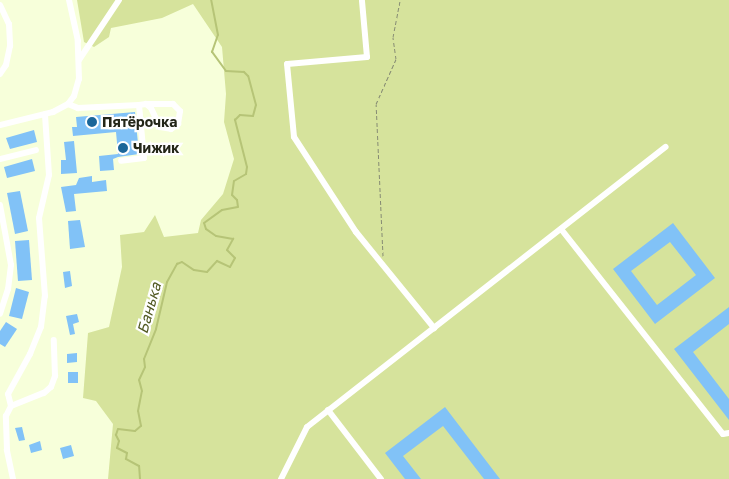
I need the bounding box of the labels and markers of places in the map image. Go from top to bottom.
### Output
place label: Пятёрочка [102,114,177,130]
marker: Пятёрочка [86,116,98,128]
place label: Чижик [133,140,179,156]
marker: Чижик [117,142,129,154]

